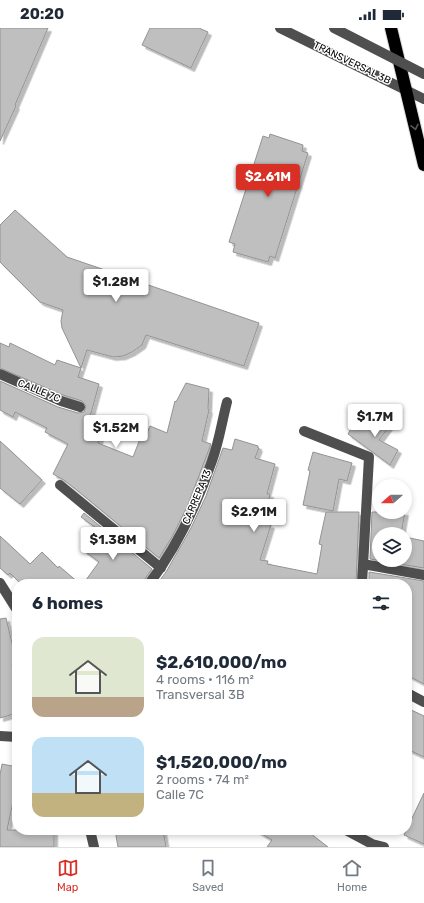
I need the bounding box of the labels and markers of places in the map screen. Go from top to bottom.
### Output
pin: $2.61M [235,164,301,198]
pin: $1.28M [83,269,149,303]
pin: $1.7M [347,404,403,438]
pin: $1.52M [83,415,149,449]
pin: $2.91M [221,499,287,533]
pin: $1.38M [80,527,146,561]

